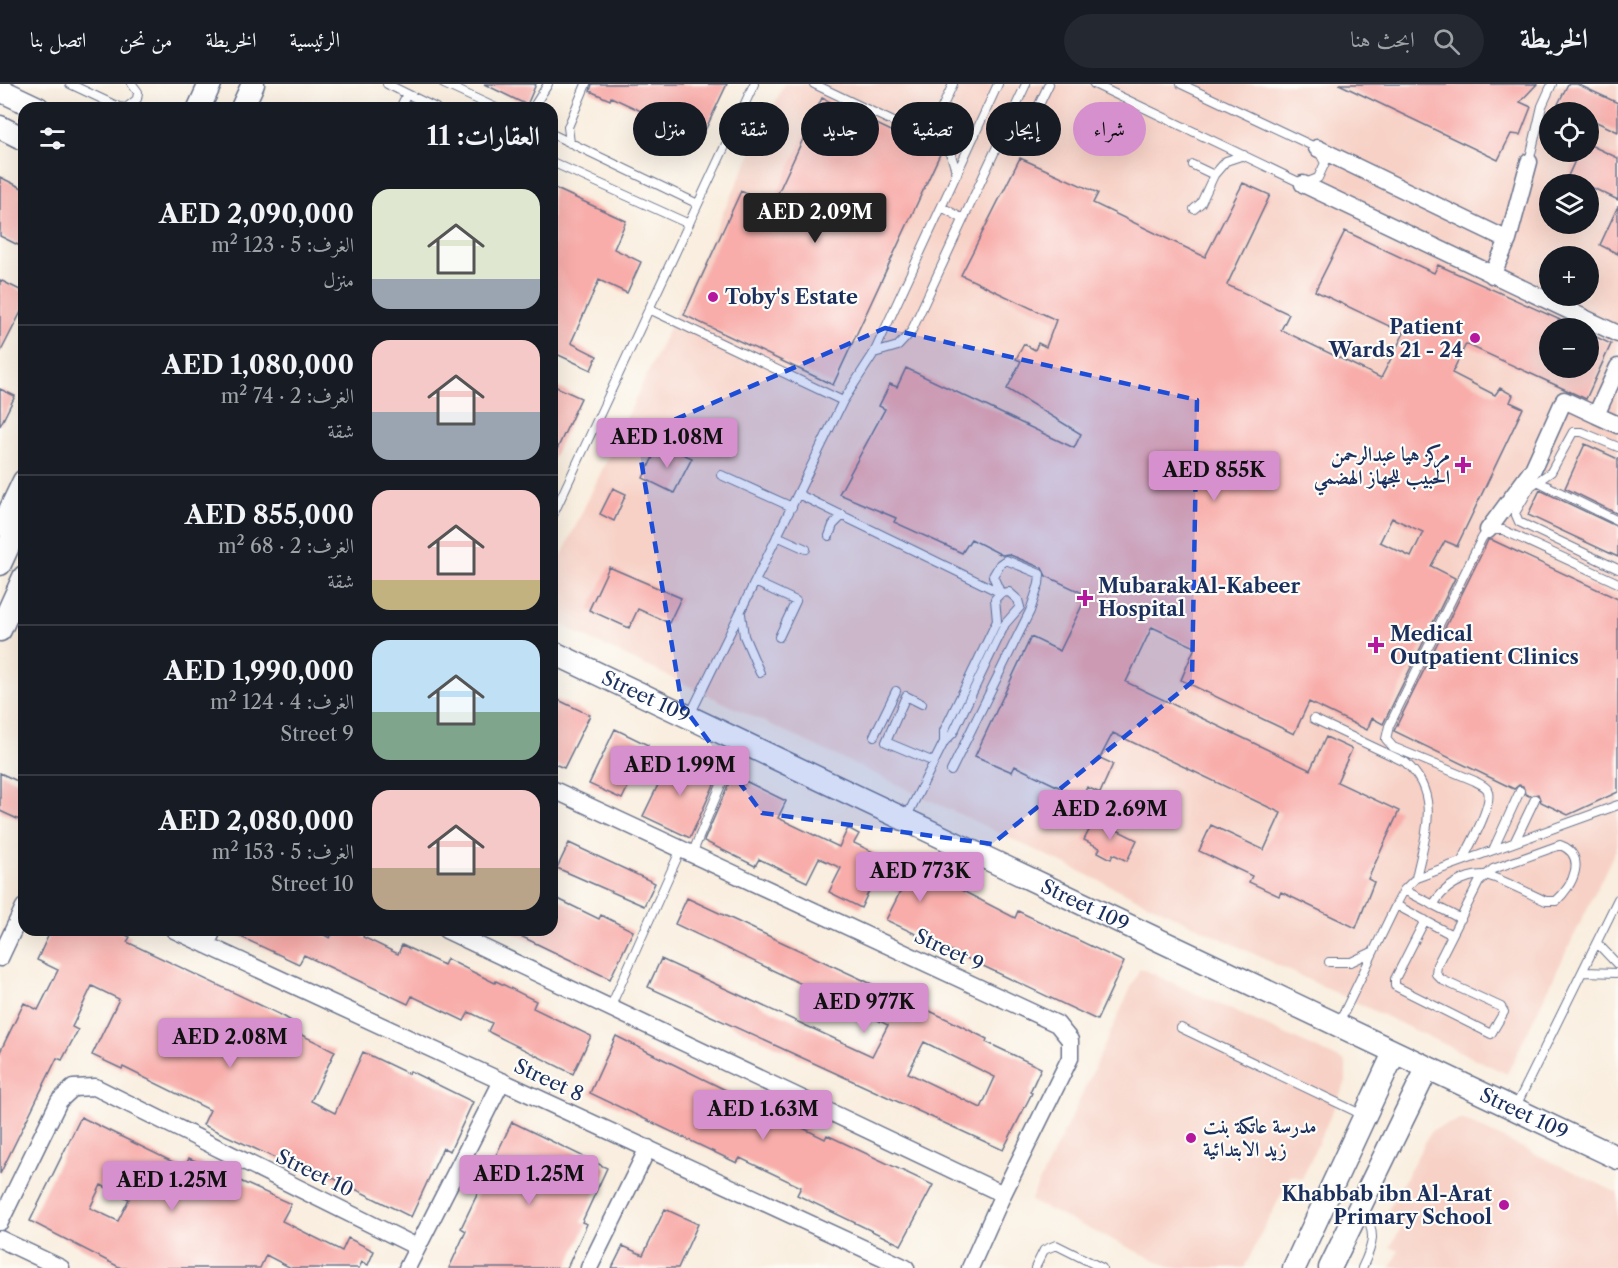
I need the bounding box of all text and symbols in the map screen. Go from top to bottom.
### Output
search box [1064,14,1484,68]
text: الخريطة [1520,21,1588,55]
icon: search [1430,25,1463,58]
text: ابحث هنا [1350,26,1415,53]
text: اتصل بنا [30,27,86,52]
text: من نحن [119,27,172,52]
text: الخريطة [205,27,257,52]
text: الرئيسية [290,27,340,52]
chip: منزل [633,102,707,156]
chip: شقة [719,102,789,156]
chip: جديد [801,102,879,156]
chip: تصفية [891,102,974,156]
chip: إيجار [986,102,1061,156]
chip: شراء [1073,102,1146,156]
map controls [1539,102,1599,378]
button: locate [1539,102,1599,162]
text: العقارات: 11 [427,120,540,152]
icon: filters [36,122,69,155]
button: layers [1539,174,1599,234]
pin: AED 2.09M [746,193,884,244]
text: AED 2,090,000 [159,198,354,230]
text: AED 2.09M [757,200,873,224]
icon: home [420,213,492,285]
text: الغرف: 5 · 123 m² [211,233,354,257]
button: + [1539,246,1599,306]
text: منزل [323,268,354,292]
place label: Toby's Estate [725,285,858,309]
marker: Toby's Estate [706,290,720,304]
place label: Patient Wards 21 - 24 [1328,315,1463,362]
button: − [1539,318,1599,378]
marker: Patient Wards 21 - 24 [1468,331,1482,345]
text: AED 1,080,000 [162,349,354,381]
icon: home [420,364,492,436]
text: الغرف: 2 · 74 m² [221,384,354,408]
pin: AED 1.08M [598,418,736,469]
text: شقة [328,419,354,443]
text: AED 1.08M [611,425,723,449]
place label: مركز هيا عبدالرحمن الحبيب للجهاز الهضمي [1314,442,1450,496]
pin: AED 855K [1152,451,1276,502]
marker: مركز هيا عبدالرحمن الحبيب للجهاز الهضمي [1454,456,1472,474]
text: AED 855K [1163,458,1265,482]
text: AED 855,000 [185,499,354,531]
icon: home [420,514,492,586]
text: الغرف: 2 · 68 m² [218,534,354,558]
text: شقة [328,569,354,593]
place label: Mubarak Al-Kabeer Hospital [1098,574,1301,621]
marker: Mubarak Al-Kabeer Hospital [1076,589,1094,607]
place label: Medical Outpatient Clinics [1390,622,1579,669]
marker: Medical Outpatient Clinics [1367,636,1385,654]
text: AED 1,990,000 [164,655,354,687]
icon: home [420,664,492,736]
street label: Street 109 [598,665,694,728]
text: الغرف: 4 · 124 m² [210,690,354,714]
text: Street 9 [280,722,354,746]
pin: AED 1.99M [611,746,749,797]
text: AED 1.99M [624,753,736,777]
pin: AED 2.69M [1041,790,1179,841]
text: AED 2.69M [1053,797,1167,821]
text: AED 2,080,000 [158,805,354,837]
icon: home [420,814,492,886]
text: الغرف: 5 · 153 m² [212,840,354,864]
pin: AED 773K [858,852,982,903]
text: AED 773K [870,859,970,883]
text: Street 10 [271,872,354,896]
street label: Street 109 [1037,874,1133,936]
street label: Street 9 [911,924,987,976]
pin: AED 977K [802,983,926,1034]
text: AED 977K [813,990,915,1014]
pin: AED 2.08M [161,1018,299,1069]
text: AED 2.08M [172,1025,288,1049]
street label: Street 8 [510,1054,588,1106]
street label: Street 109 [1476,1082,1572,1145]
pin: AED 1.63M [694,1090,832,1141]
text: AED 1.63M [707,1097,819,1121]
place label: مدرسة عاتكة بنت زيد الابتدائية [1203,1114,1317,1162]
marker: مدرسة عاتكة بنت زيد الابتدائية [1184,1131,1198,1145]
street label: Street 10 [272,1144,358,1202]
pin: AED 1.25M [460,1155,598,1206]
pin: AED 1.25M [103,1161,241,1212]
text: AED 1.25M [474,1162,584,1186]
text: AED 1.25M [117,1168,227,1192]
place label: Khabbab ibn Al-Arat Primary School [1281,1182,1492,1229]
marker: Khabbab ibn Al-Arat Primary School [1497,1198,1511,1212]

